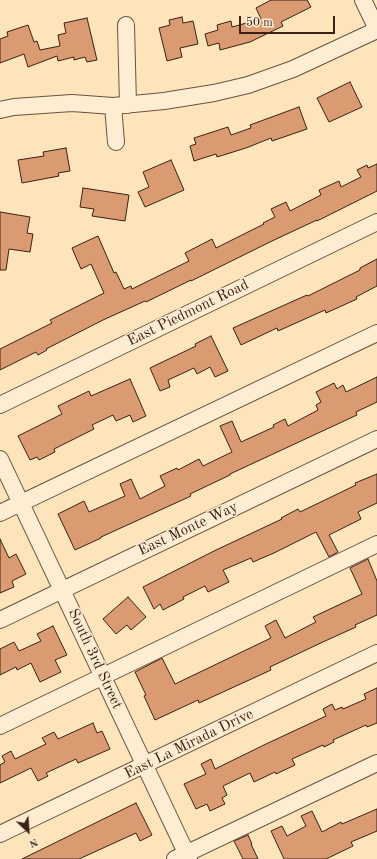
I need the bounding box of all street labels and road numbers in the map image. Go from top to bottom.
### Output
street label: East Piedmont Road [124,276,252,350]
street label: East Monte Way [135,498,241,560]
street label: South 3rd Street [64,606,126,712]
street label: East La Mirada Drive [122,705,256,783]

